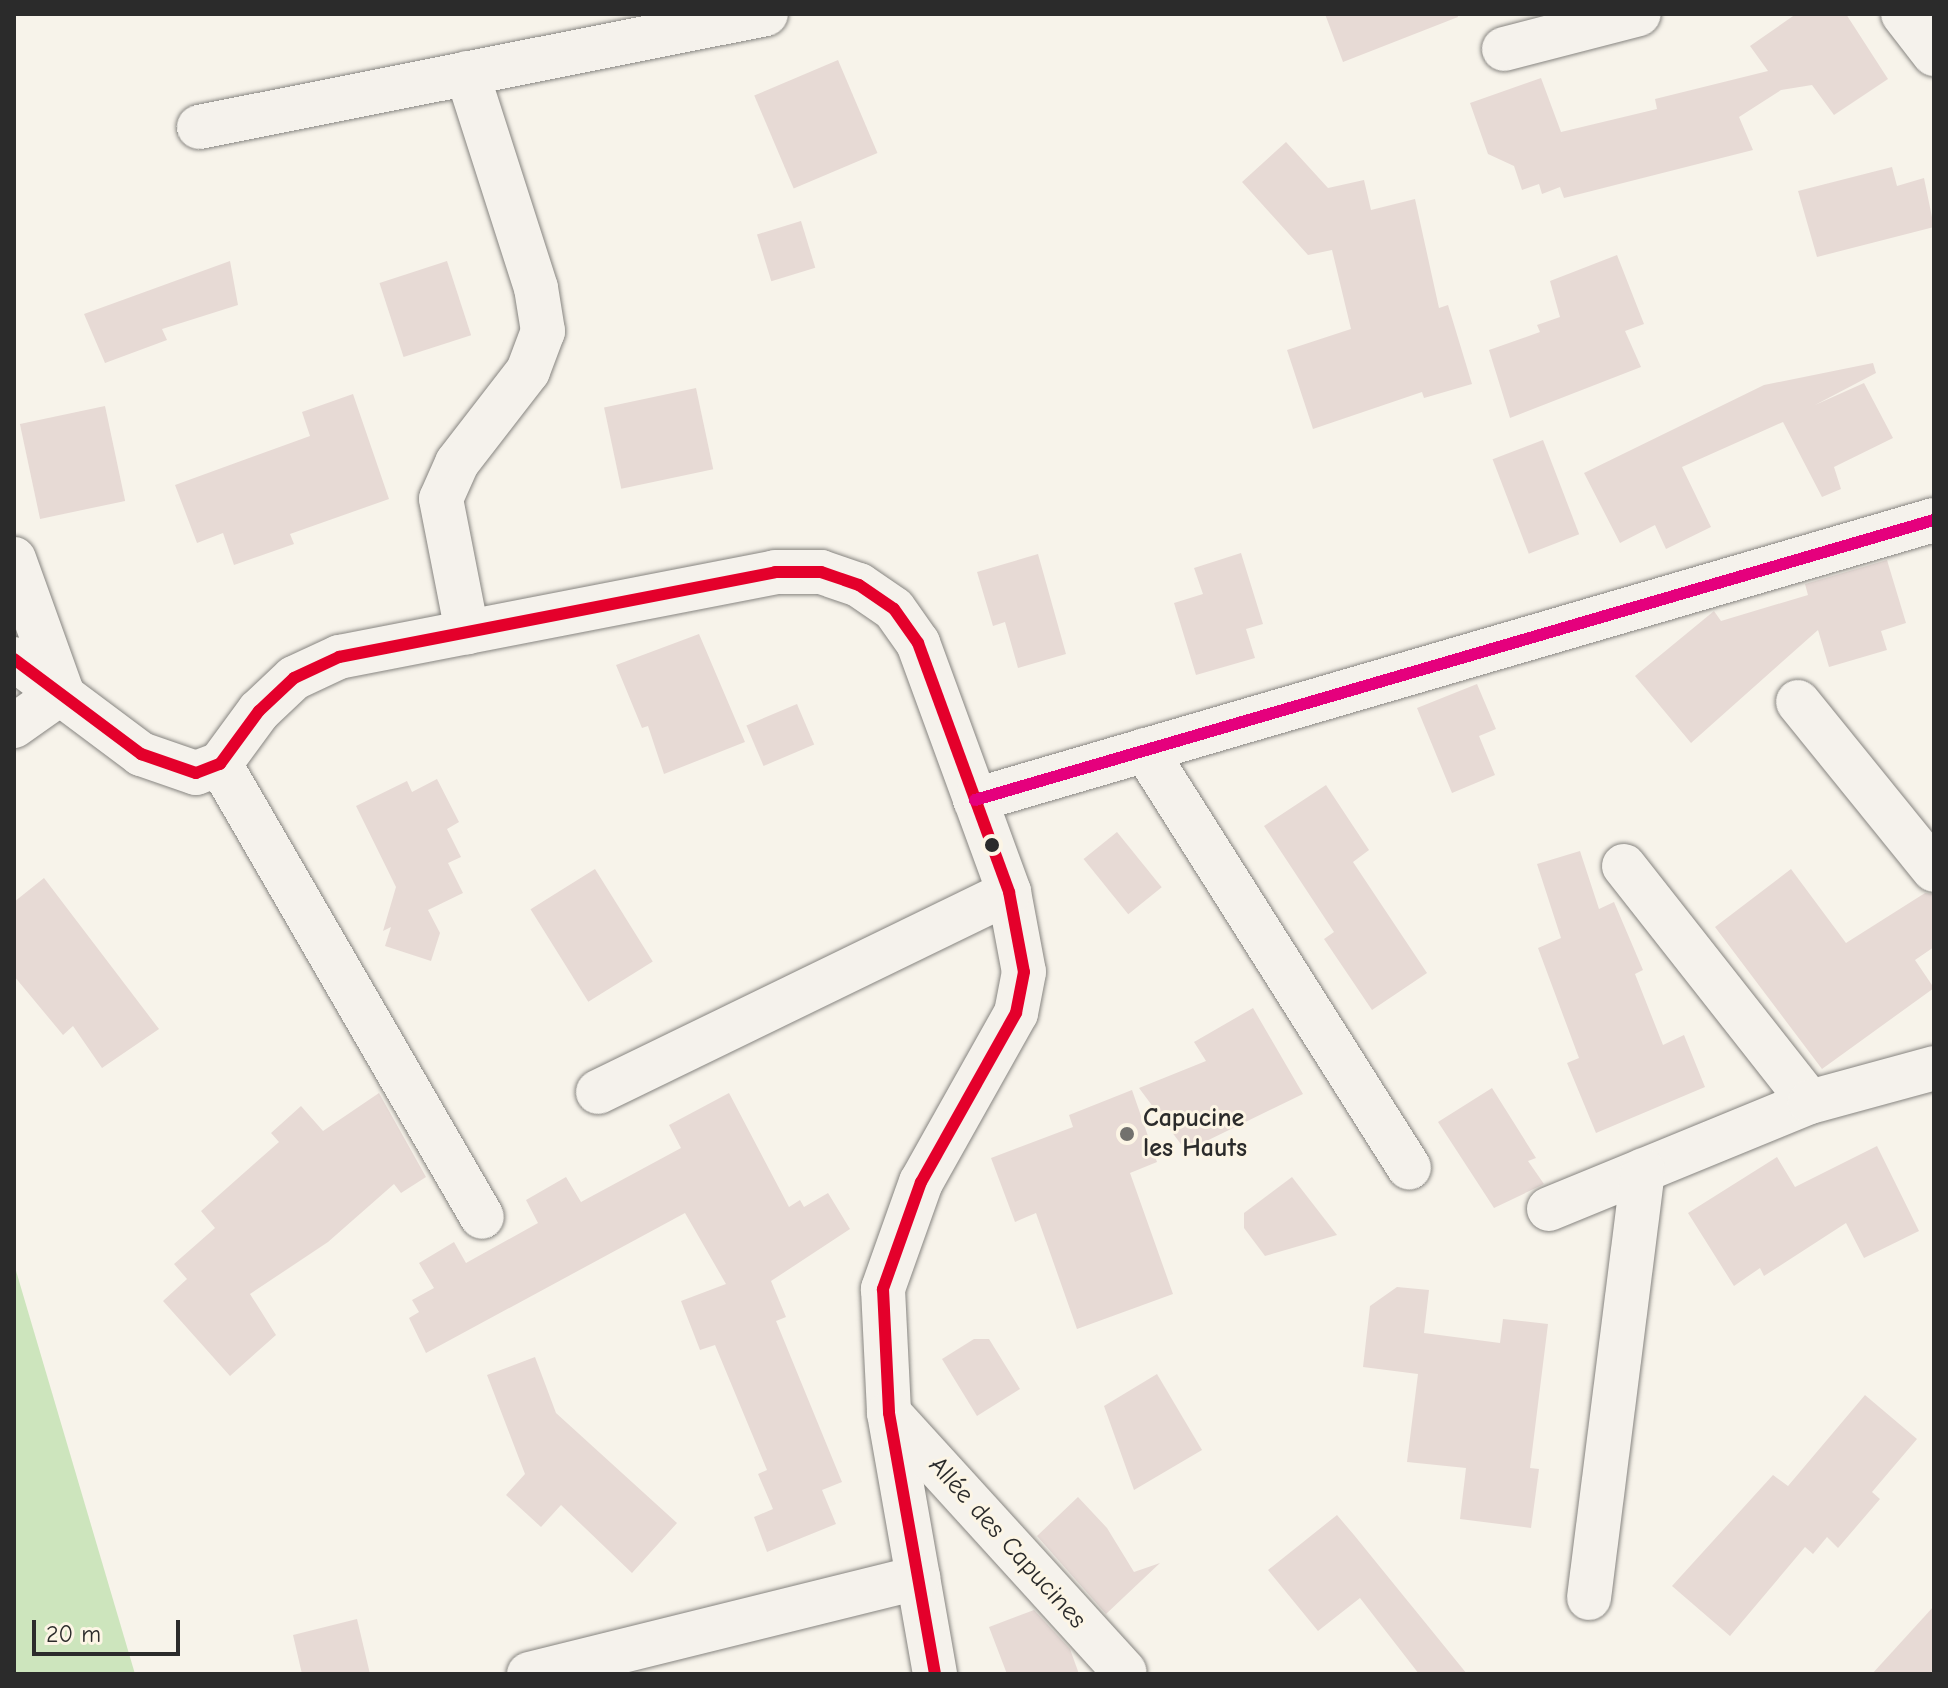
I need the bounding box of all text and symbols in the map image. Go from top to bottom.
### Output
unlabelled marker [984,837,1000,853]
place label: Capucine les Hauts [1143,1103,1247,1164]
marker: Capucine les Hauts [1118,1125,1136,1143]
street label: Allée des Capucines [922,1451,1092,1635]
scale bar [36,1604,184,1654]
text: 20 m [46,1620,101,1648]

